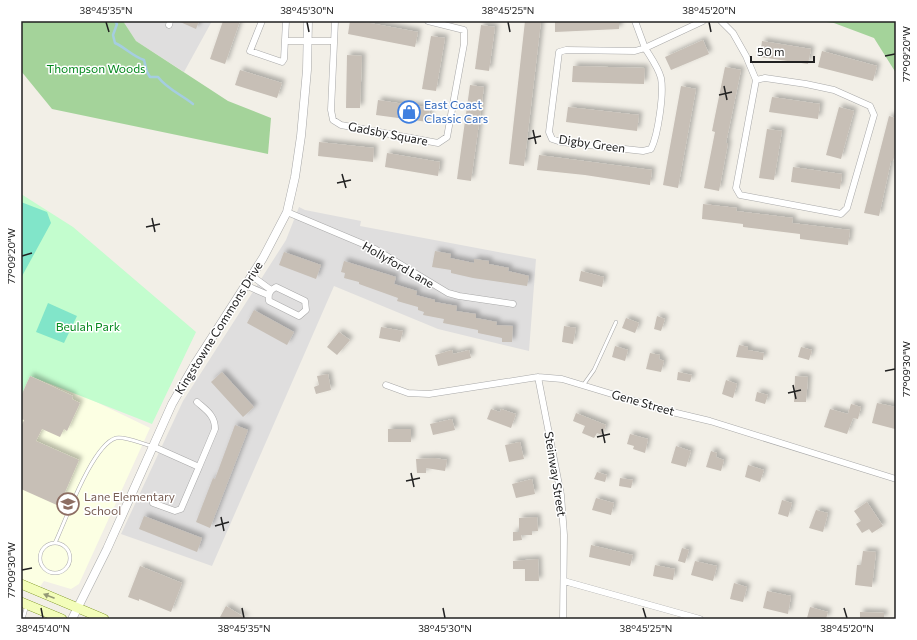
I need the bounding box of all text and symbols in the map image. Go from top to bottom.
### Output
text: 38°45'35"N [80,4,132,16]
text: 38°45'30"N [280,4,334,16]
text: 38°45'25"N [482,4,534,16]
text: 38°45'20"N [682,4,736,16]
text: 77°09'20"W [900,26,912,82]
scale bar [751,38,814,64]
text: 50 m [757,44,785,58]
park label: Thompson Woods [46,61,146,75]
place label: East Coast Classic Cars [424,97,488,125]
shop icon: East Coast Classic Cars [396,99,422,125]
street label: Gadsby Square [347,118,429,148]
street label: Digby Green [558,131,626,155]
text: 77°09'20"W [5,228,17,284]
street label: Hollyford Lane [360,238,437,290]
street label: Kingstowne Commons Drive [171,258,265,396]
park label: Beulah Park [56,319,121,333]
text: 77°09'30"W [900,341,912,397]
street label: Gene Street [610,386,676,418]
street label: Steinway Street [542,430,570,517]
place label: Lane Elementary School [84,489,175,517]
school or university icon: Lane Elementary School [55,491,81,517]
text: 77°09'30"W [5,542,17,598]
one-way arrow [43,593,55,599]
text: 38°45'40"N [16,622,70,634]
text: 38°45'35"N [218,622,270,634]
text: 38°45'30"N [418,622,472,634]
text: 38°45'25"N [620,622,672,634]
text: 38°45'20"N [820,622,874,634]

